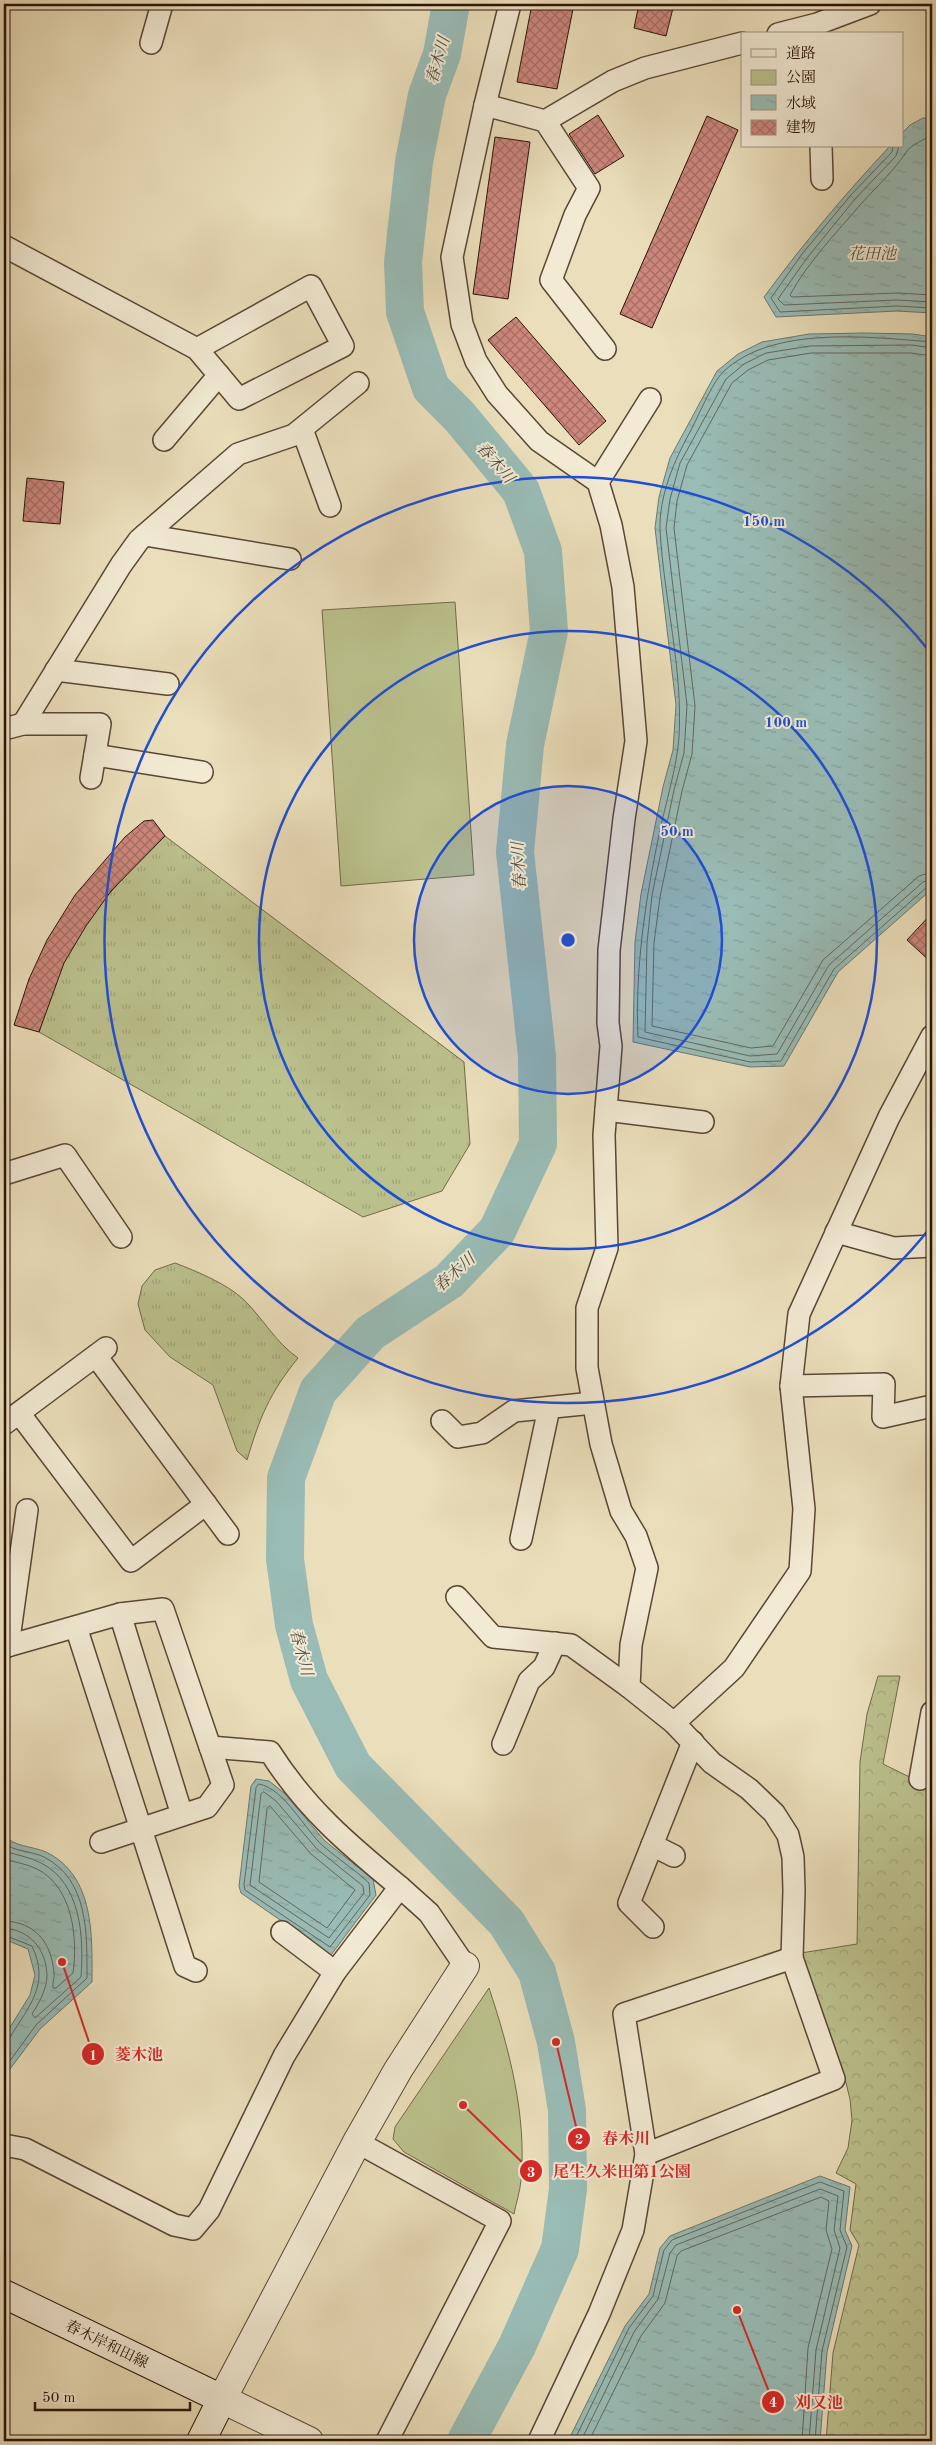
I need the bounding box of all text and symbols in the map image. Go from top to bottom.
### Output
legend [741,32,904,148]
water label: 春木川 [423,33,454,86]
text: 道路 [786,45,816,62]
text: 公園 [786,69,816,86]
text: 水域 [786,95,816,112]
text: 建物 [786,119,816,136]
water label: 花田池 [848,245,898,263]
water label: 春木川 [473,439,519,488]
text: 150 m [743,515,785,530]
text: 100 m [765,716,807,731]
text: 50 m [660,825,694,840]
water label: 春木川 [509,840,529,890]
centre of rings [559,931,577,949]
water label: 春木川 [431,1249,480,1295]
water label: 春木川 [286,1627,316,1680]
callout: 菱木池 [80,2039,173,2070]
text: 菱木池 [115,2046,163,2064]
text: 1 [89,2049,97,2064]
callout: 春木川 [567,2123,660,2154]
text: 春木川 [602,2130,650,2148]
text: 2 [575,2133,583,2148]
callout: 尾生久米田第1公園 [519,2156,701,2187]
text: 尾生久米田第1公園 [553,2163,691,2181]
text: 3 [527,2166,535,2181]
street label: 春木岸和田線 [63,2317,151,2372]
scale bar [35,2380,190,2412]
callout: 刈又池 [760,2387,853,2418]
text: 50 m [42,2391,76,2406]
text: 刈又池 [795,2394,843,2412]
text: 4 [769,2396,777,2411]

